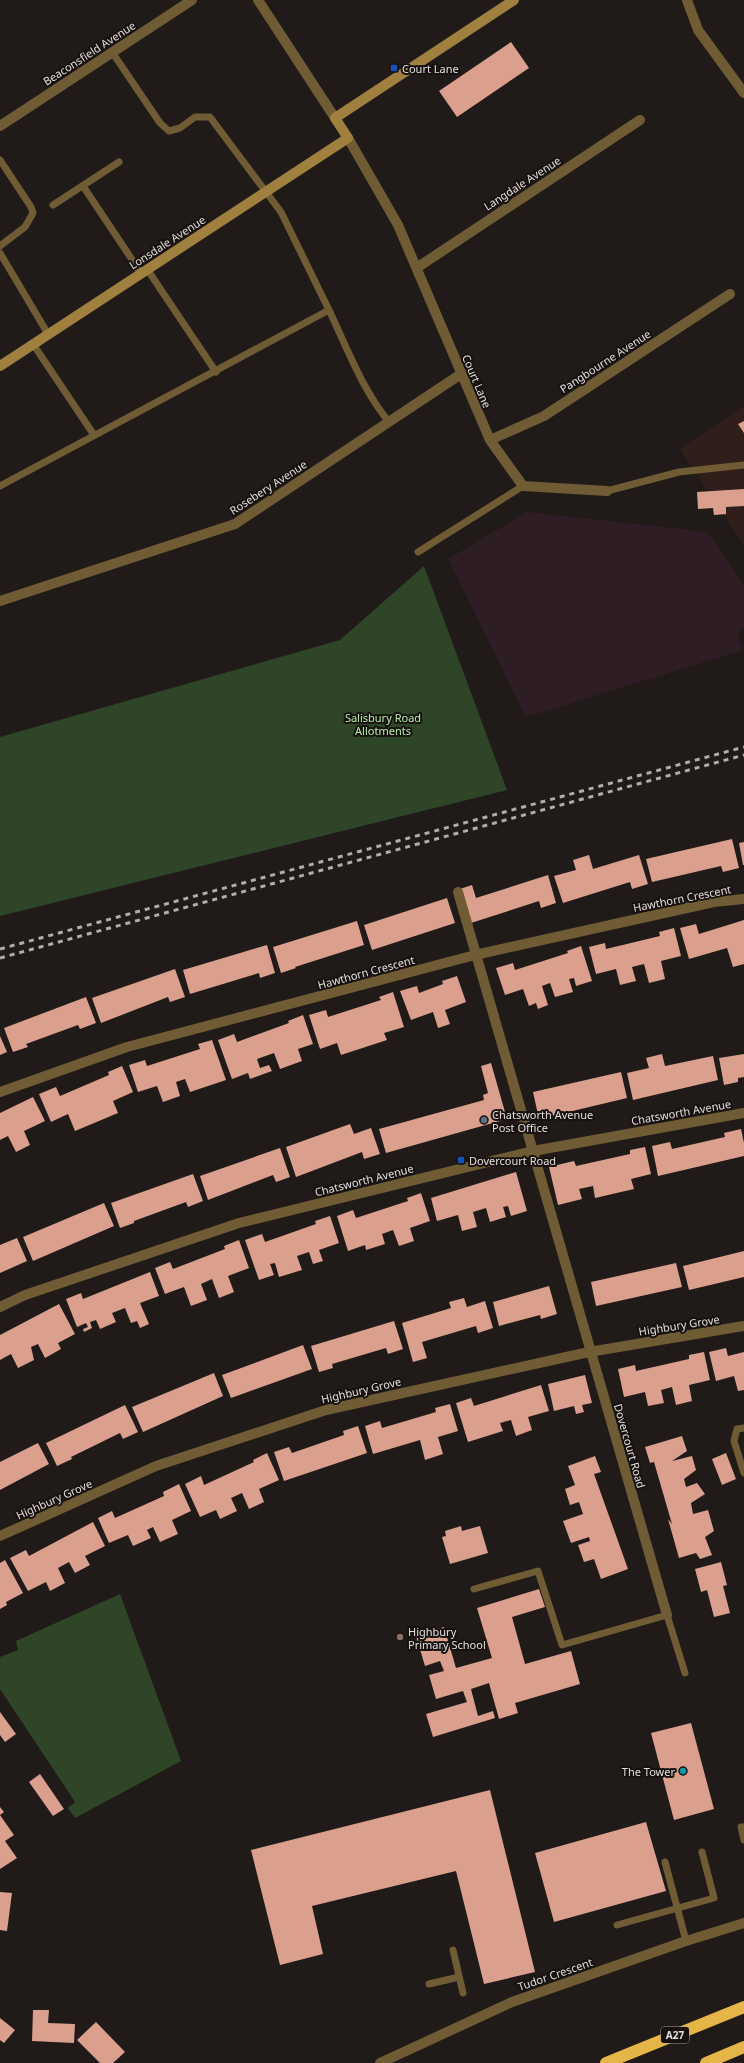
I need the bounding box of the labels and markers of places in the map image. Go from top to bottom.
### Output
place label: Court Lane [402,61,459,76]
marker: Court Lane [389,63,399,73]
place label: Chatsworth Avenue Post Office [492,1107,593,1135]
marker: Chatsworth Avenue Post Office [479,1115,489,1125]
place label: Dovercourt Road [469,1153,556,1168]
marker: Dovercourt Road [456,1155,466,1165]
place label: Highbury Primary School [408,1624,486,1652]
marker: Highbury Primary School [395,1632,405,1642]
place label: The Tower [622,1764,675,1779]
marker: The Tower [678,1766,688,1776]

